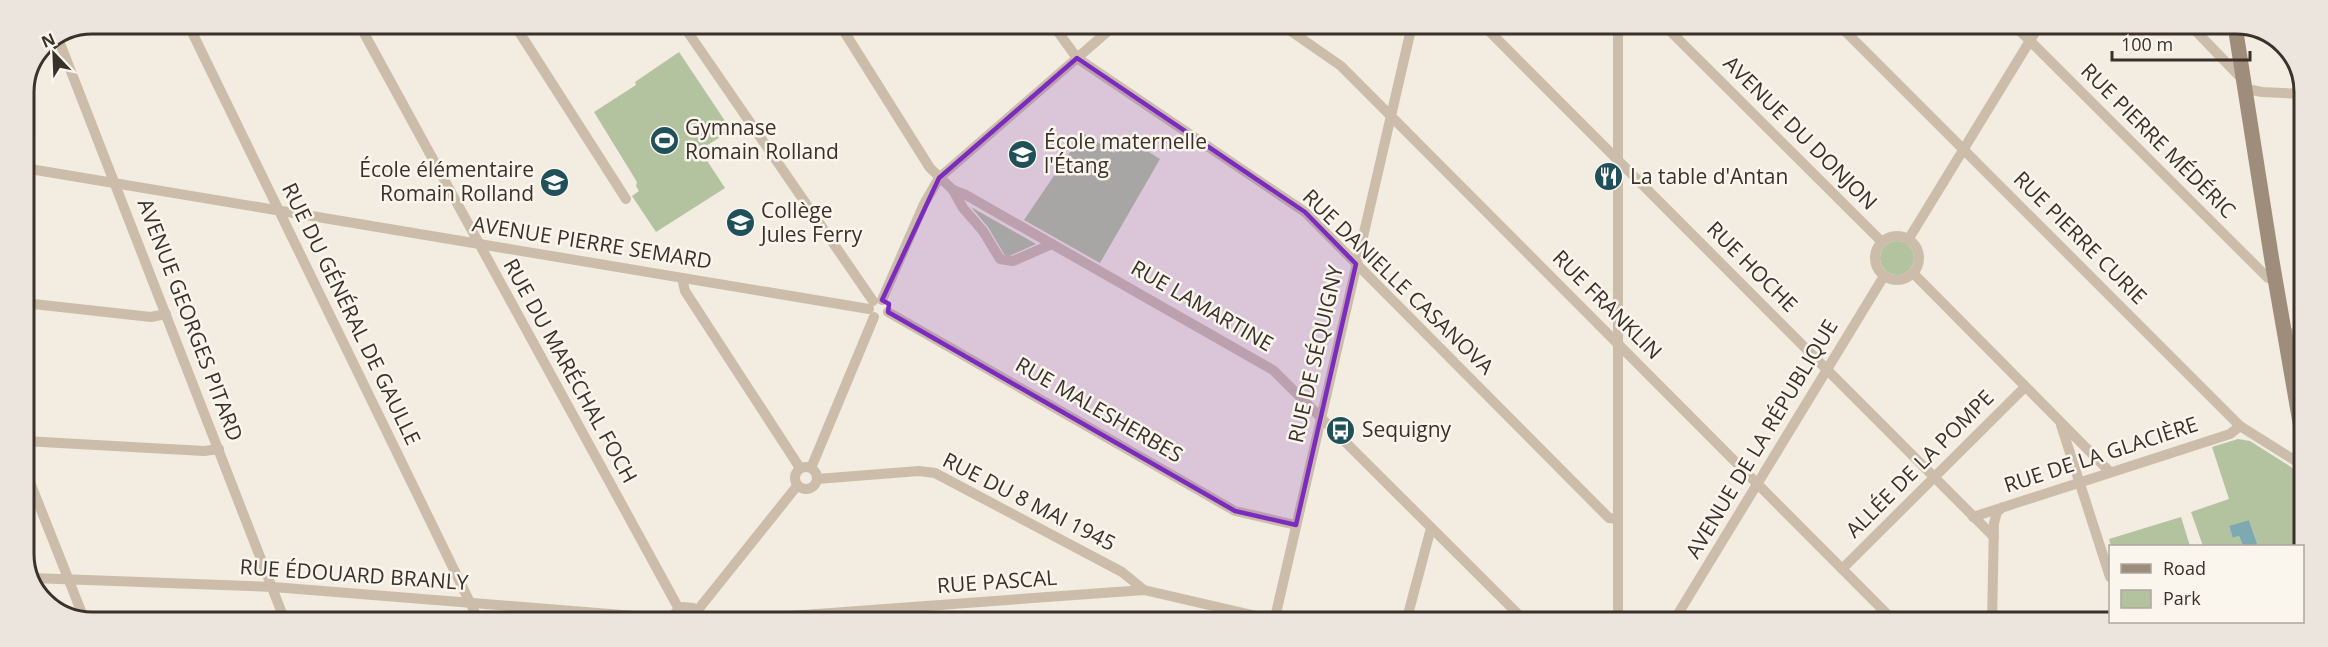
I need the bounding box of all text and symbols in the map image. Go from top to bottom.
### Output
north arrow [24,24,84,84]
scale bar [2112,24,2250,62]
text: N [38,28,58,53]
text: 100 m [2121,32,2173,56]
street label: AVENUE DU DONJON [1718,49,1884,215]
street label: RUE PIERRE MÉDÉRIC [2075,57,2242,224]
place label: Gymnase Romain Rolland [685,113,839,165]
sports icon: Gymnase Romain Rolland [648,124,680,156]
place label: École maternelle l'Étang [1044,127,1207,179]
school or university icon: École maternelle l'Étang [1007,138,1039,170]
place label: École élémentaire Romain Rolland [359,155,534,207]
restaurant icon: La table d'Antan [1593,161,1625,193]
place label: La table d'Antan [1630,162,1788,190]
street label: RUE PIERRE CURIE [2008,165,2153,310]
school or university icon: École élémentaire Romain Rolland [539,166,571,198]
street label: RUE DU GÉNÉRAL DE GAULLE [276,178,428,449]
street label: RUE DANIELLE CASANOVA [1297,182,1501,381]
street label: AVENUE GEORGES PITARD [132,194,250,445]
place label: Collège Jules Ferry [759,196,863,248]
school or university icon: Collège Jules Ferry [724,207,756,239]
street label: AVENUE PIERRE SEMARD [470,209,714,275]
street label: RUE HOCHE [1701,215,1804,318]
street label: RUE FRANKLIN [1547,244,1668,365]
street label: RUE DU MARÉCHAL FOCH [497,253,644,488]
street label: RUE LAMARTINE [1126,253,1279,357]
street label: RUE DE SÉQUIGNY [1281,262,1349,445]
street label: AVENUE DE LA RÉPUBLIQUE [1679,314,1844,563]
street label: RUE MALESHERBES [1011,350,1188,468]
street label: ALLÉE DE LA POMPE [1839,383,1999,543]
street label: RUE DE LA GLACIÈRE [2000,409,2201,499]
bus stop icon: Sequigny [1325,414,1357,446]
place label: Sequigny [1362,415,1452,443]
street label: RUE DU 8 MAI 1945 [938,445,1121,557]
legend [2109,545,2304,623]
street label: RUE ÉDOUARD BRANLY [239,552,470,596]
text: Road [2163,556,2206,580]
street label: RUE PASCAL [936,563,1058,599]
text: Park [2163,586,2201,610]

